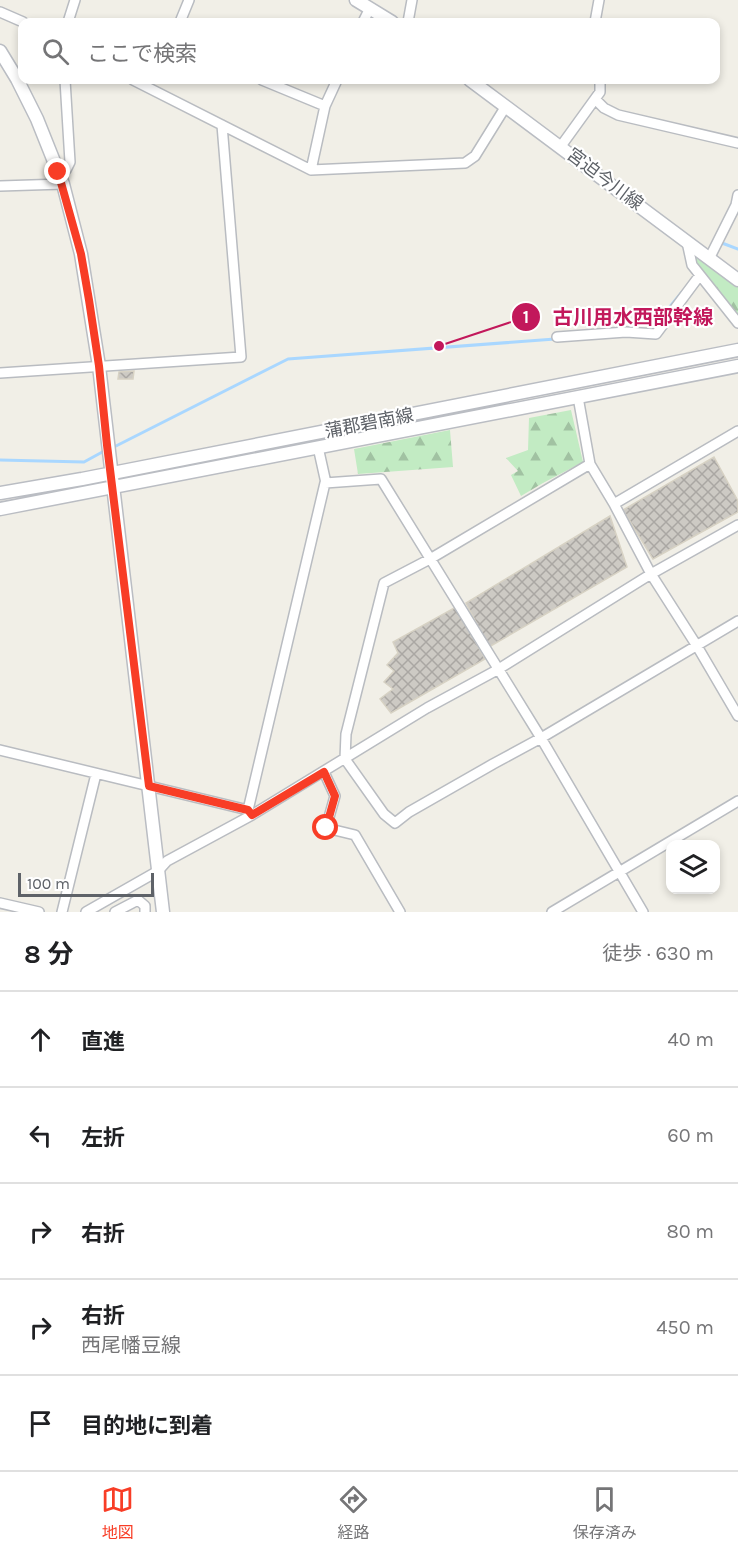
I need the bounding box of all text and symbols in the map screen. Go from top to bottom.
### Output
search box [18,18,720,84]
icon: search [39,35,72,68]
text: ここで検索 [87,41,197,67]
street label: 宮迫今川線 [562,143,648,215]
route end [44,158,70,184]
callout: 古川用水西部幹線 [511,298,725,336]
text: 1 [523,306,529,328]
text: 古川用水西部幹線 [553,306,714,329]
street label: 蒲郡碧南線 [323,404,415,442]
route start [312,814,338,840]
map controls [666,840,720,894]
button: layers [666,840,720,894]
scale bar [18,870,154,898]
text: 100 m [27,874,70,893]
text: 8 分 [24,939,73,970]
text: 徒歩 · 630 m [602,942,714,965]
icon: ahead [24,1023,57,1056]
text: 40 m [668,1028,714,1051]
text: 直進 [81,1029,125,1055]
icon: left [24,1119,57,1152]
text: 60 m [667,1124,714,1147]
text: 左折 [81,1125,125,1151]
icon: right [24,1215,57,1248]
text: 80 m [666,1220,714,1243]
text: 右折 [81,1221,125,1247]
text: 右折 [81,1303,125,1329]
icon: right [24,1311,57,1344]
text: 450 m [656,1316,714,1339]
text: 西尾幡豆線 [81,1334,181,1357]
icon: arrive [24,1407,57,1440]
text: 目的地に到着 [81,1413,213,1439]
tab: 地図 [101,1483,134,1543]
tab: 経路 [337,1483,370,1543]
tab: 保存済み [573,1483,637,1543]

